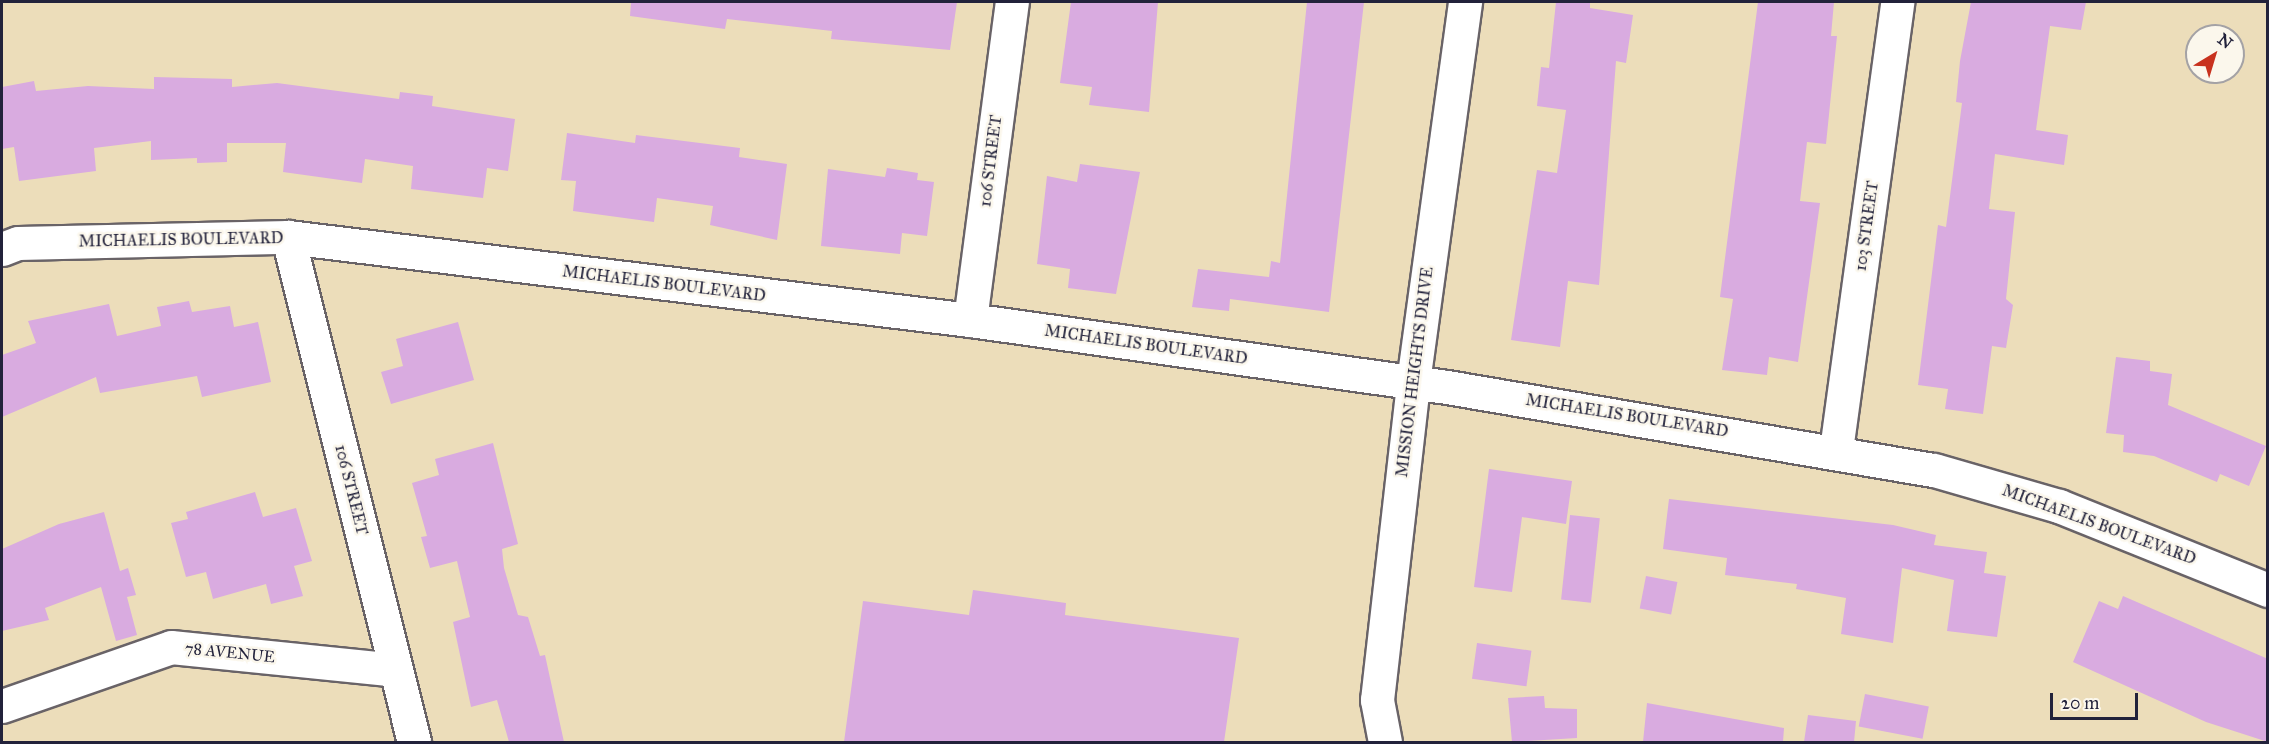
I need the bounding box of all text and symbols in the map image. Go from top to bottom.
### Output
north arrow [2185,24,2245,84]
text: N [2214,29,2236,53]
street label: 106 STREET [976,114,1006,208]
street label: 103 STREET [1851,180,1883,272]
street label: MICHAELIS BOULEVARD [79,229,283,251]
street label: MICHAELIS BOULEVARD [561,262,767,306]
street label: MISSION HEIGHTS DRIVE [1393,266,1437,478]
street label: MICHAELIS BOULEVARD [1043,321,1249,369]
street label: MICHAELIS BOULEVARD [1524,391,1730,441]
street label: 106 STREET [330,443,372,537]
street label: MICHAELIS BOULEVARD [2000,481,2198,569]
street label: 78 AVENUE [184,639,276,667]
scale bar [2053,681,2142,719]
text: 20 m [2061,692,2099,714]

